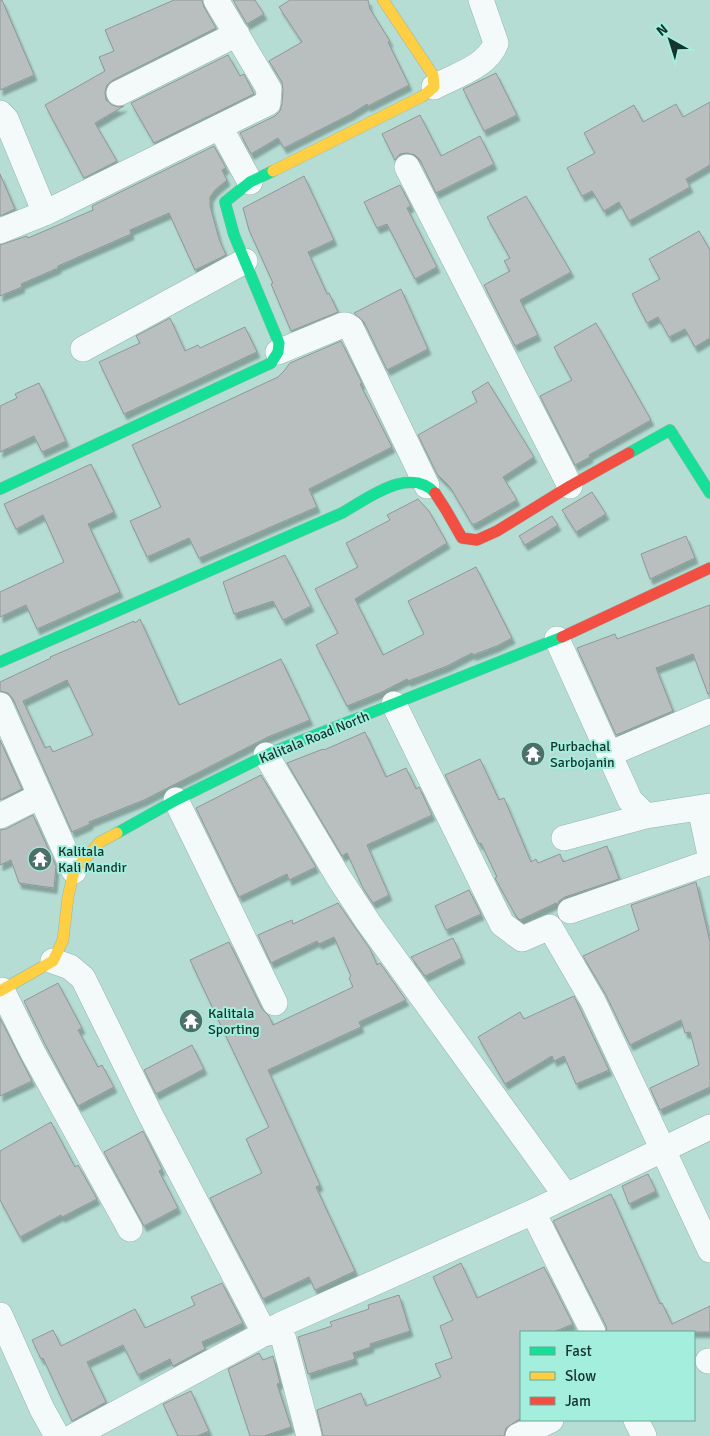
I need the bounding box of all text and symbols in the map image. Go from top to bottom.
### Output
north arrow [645,15,695,65]
text: N [653,21,671,40]
street label: Kalitala Road North [257,708,372,767]
place label: Purbachal Sarbojanin [550,738,615,771]
temple icon: Purbachal Sarbojanin [520,741,546,767]
place label: Kalitala Kali Mandir [58,843,128,876]
temple icon: Kalitala Kali Mandir [27,846,53,872]
place label: Kalitala Sporting [208,1005,260,1038]
temple icon: Kalitala Sporting [178,1008,204,1034]
legend [520,1331,695,1421]
text: Fast [565,1342,592,1360]
text: Slow [565,1367,596,1385]
text: Jam [565,1392,591,1410]

